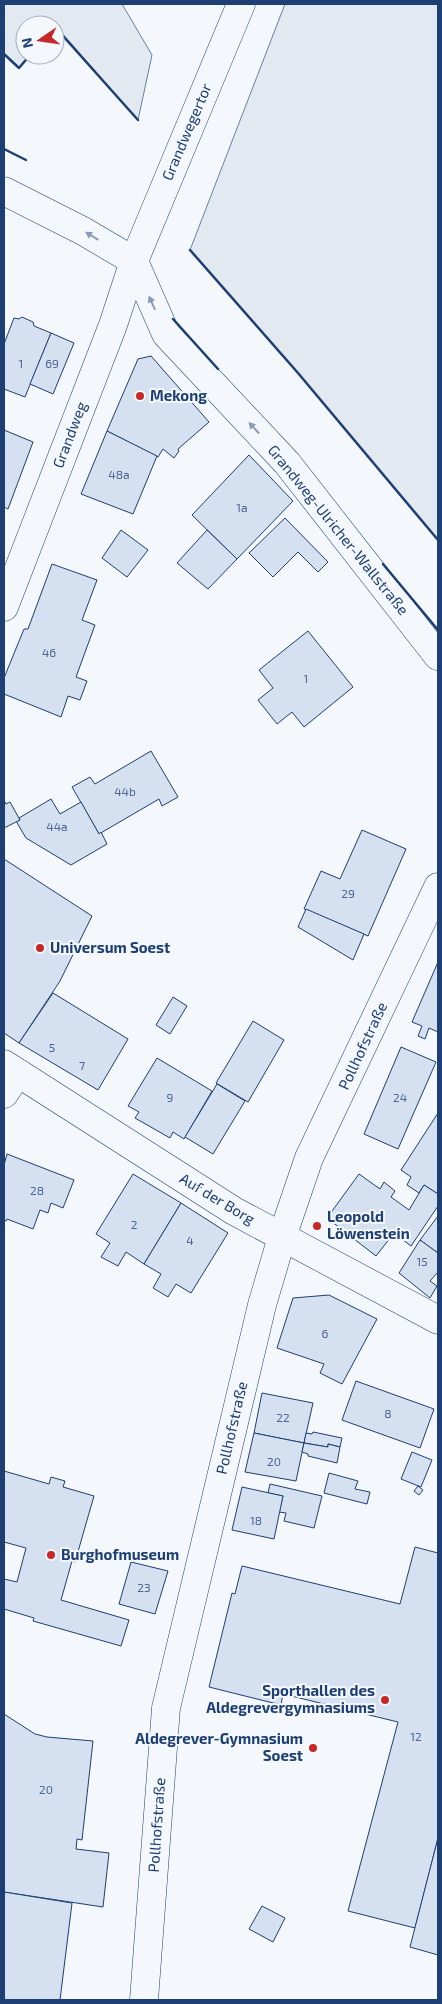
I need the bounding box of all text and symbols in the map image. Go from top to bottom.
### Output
north arrow [15,15,65,65]
text: N [17,36,36,50]
street label: Grandwegertor [157,80,215,183]
one-way arrow [86,231,99,241]
one-way arrow [148,296,156,310]
house number: 1 [19,356,23,370]
house number: 69 [45,356,59,370]
place label: Mekong [150,386,207,404]
marker: Mekong [134,390,146,402]
street label: Grandweg [48,398,90,470]
one-way arrow [248,422,260,434]
street label: Grandweg-Ulricher-Wallstraße [265,441,413,618]
house number: 48a [108,467,130,481]
house number: 1a [236,500,248,514]
house number: 46 [42,645,56,659]
house number: 1 [304,671,308,685]
house number: 44b [114,784,136,798]
house number: 44a [46,819,68,833]
house number: 29 [341,886,355,900]
place label: Universum Soest [50,938,170,956]
marker: Universum Soest [34,942,46,954]
street label: Pollhofstraße [334,999,390,1092]
house number: 5 [49,1040,55,1054]
house number: 7 [79,1058,85,1072]
house number: 9 [167,1090,174,1104]
house number: 24 [393,1090,407,1104]
street label: Auf der Borg [177,1169,259,1228]
house number: 28 [30,1183,44,1197]
place label: Leopold Löwenstein [327,1207,410,1242]
house number: 2 [131,1217,138,1231]
marker: Leopold Löwenstein [311,1220,323,1232]
house number: 4 [186,1233,194,1247]
house number: 15 [416,1254,428,1268]
house number: 6 [322,1326,329,1340]
street label: Pollhofstraße [212,1380,250,1476]
house number: 8 [384,1406,392,1420]
house number: 22 [276,1410,290,1424]
house number: 20 [267,1454,281,1468]
house number: 18 [250,1513,262,1527]
place label: Burghofmuseum [61,1545,179,1563]
marker: Burghofmuseum [45,1549,57,1561]
house number: 23 [137,1580,151,1594]
place label: Sporthallen des Aldegrevergymnasiums [206,1681,375,1717]
marker: Sporthallen des Aldegrevergymnasiums [379,1694,391,1706]
place label: Aldegrever-Gymnasium Soest [135,1729,303,1764]
house number: 12 [410,1729,422,1743]
marker: Aldegrever-Gymnasium Soest [307,1742,319,1754]
street label: Pollhofstraße [144,1777,168,1873]
house number: 20 [39,1782,53,1796]

